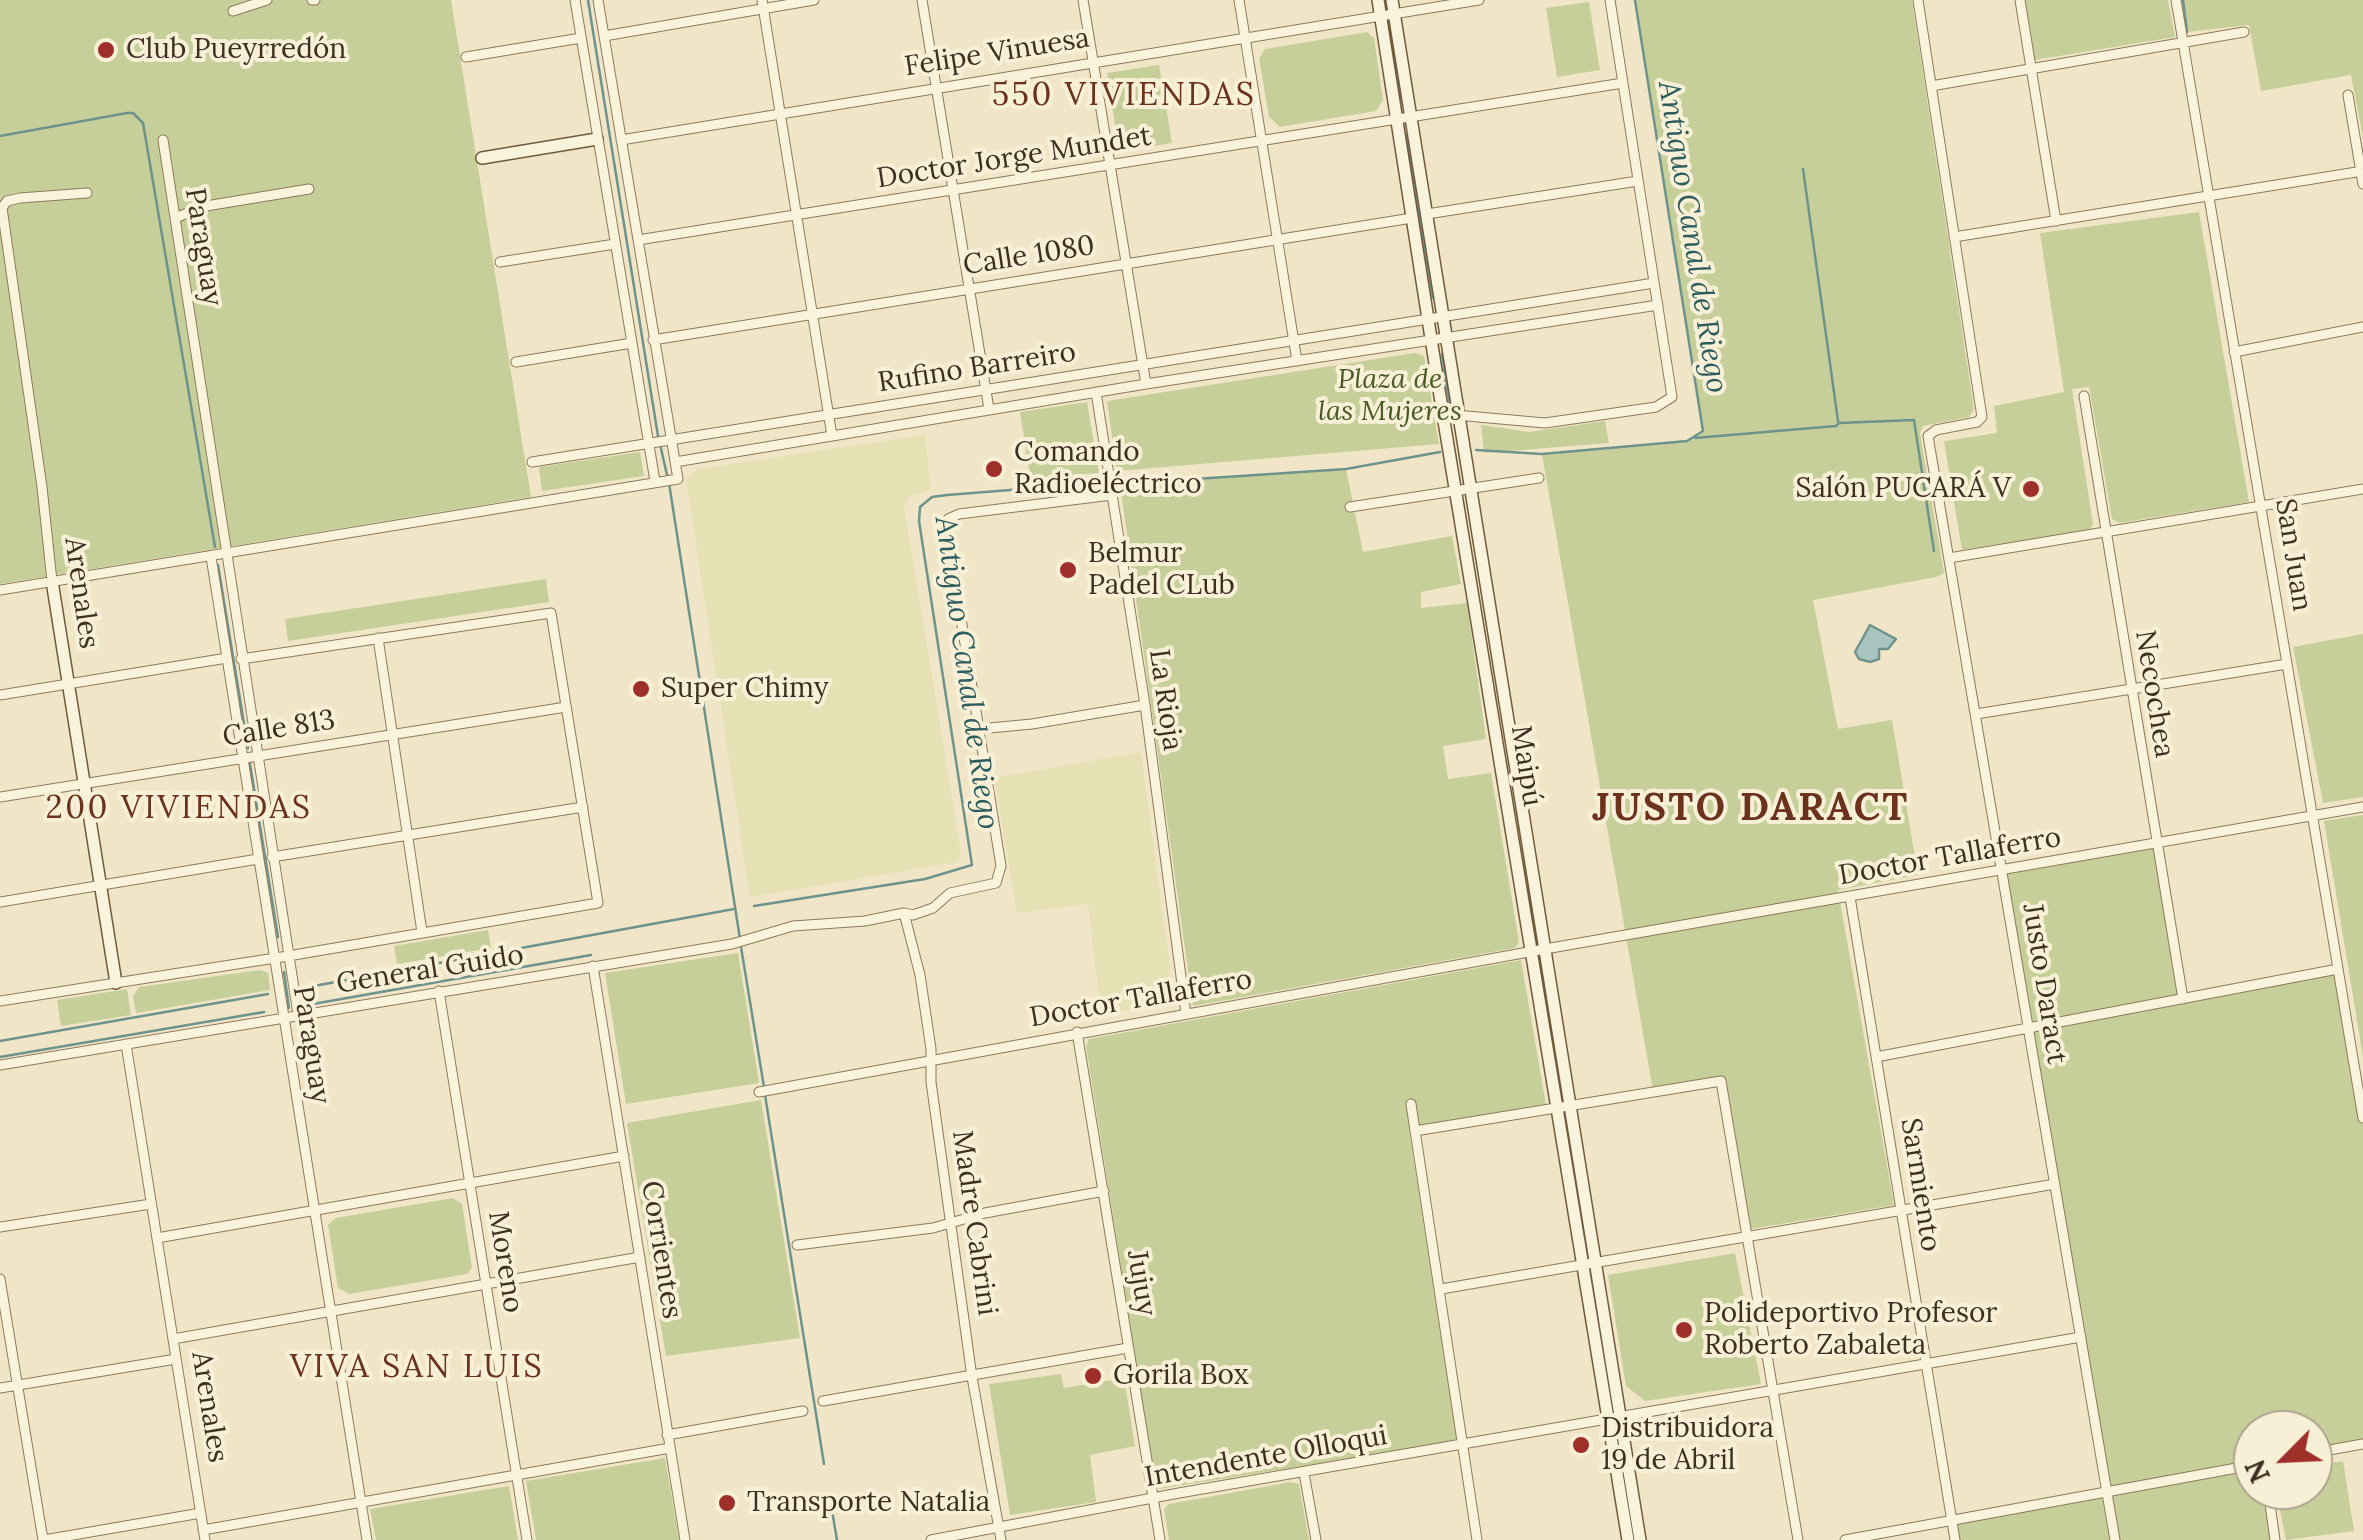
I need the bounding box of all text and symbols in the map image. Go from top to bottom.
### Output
street label: Felipe Vinuesa [902,22,1092,84]
place label: Club Pueyrredón [126,33,346,67]
marker: Club Pueyrredón [95,39,117,61]
district label: 550 VIVIENDAS [992,77,1256,115]
water label: Antiguo Canal de Riego [1650,78,1734,396]
street label: Doctor Jorge Mundet [874,120,1154,196]
street label: Paraguay [177,186,229,308]
street label: Calle 1080 [961,229,1097,283]
street label: Rufino Barreiro [876,336,1078,400]
park label: Plaza de las Mujeres [1318,363,1462,429]
place label: Comando Radioeléctrico [1014,436,1202,502]
marker: Comando Radioeléctrico [983,458,1005,480]
place label: Salón PUCARÁ V [1796,472,2011,506]
marker: Salón PUCARÁ V [2020,478,2042,500]
street label: San Juan [2268,496,2318,614]
water label: Antiguo Canal de Riego [926,514,1006,832]
street label: Arenales [57,535,105,651]
place label: Belmur Padel CLub [1088,537,1235,603]
marker: Belmur Padel CLub [1057,559,1079,581]
street label: Necochea [2127,628,2181,760]
street label: La Rioja [1141,647,1189,753]
place label: Super Chimy [661,672,829,706]
marker: Super Chimy [630,678,652,700]
street label: Calle 813 [220,704,338,754]
street label: Maipú [1503,723,1549,809]
district label: JUSTO DARACT [1592,786,1910,832]
district label: 200 VIVIENDAS [46,790,312,828]
street label: Doctor Tallaferro [1836,821,2064,893]
street label: Justo Daract [2015,901,2073,1067]
street label: General Guido [334,939,526,1001]
street label: Doctor Tallaferro [1027,963,1255,1035]
street label: Paraguay [285,984,337,1106]
street label: Sarmiento [1893,1116,1947,1254]
street label: Madre Cabrini [944,1128,1004,1318]
street label: Corrientes [634,1179,688,1321]
street label: Moreno [480,1209,530,1315]
street label: Jujuy [1119,1248,1163,1318]
place label: Polideportivo Profesor Roberto Zabaleta [1704,1297,1997,1363]
marker: Polideportivo Profesor Roberto Zabaleta [1673,1319,1695,1341]
street label: Arenales [184,1349,234,1465]
district label: VIVA SAN LUIS [290,1349,544,1387]
place label: Gorila Box [1113,1359,1249,1393]
marker: Gorila Box [1082,1365,1104,1387]
north arrow [2233,1410,2333,1510]
place label: Distribuidora 19 de Abril [1601,1412,1774,1478]
street label: Intendente Olloqui [1142,1419,1390,1495]
marker: Distribuidora 19 de Abril [1570,1434,1592,1456]
text: N [2237,1454,2278,1489]
place label: Transporte Natalia [747,1486,990,1520]
marker: Transporte Natalia [716,1492,738,1514]

